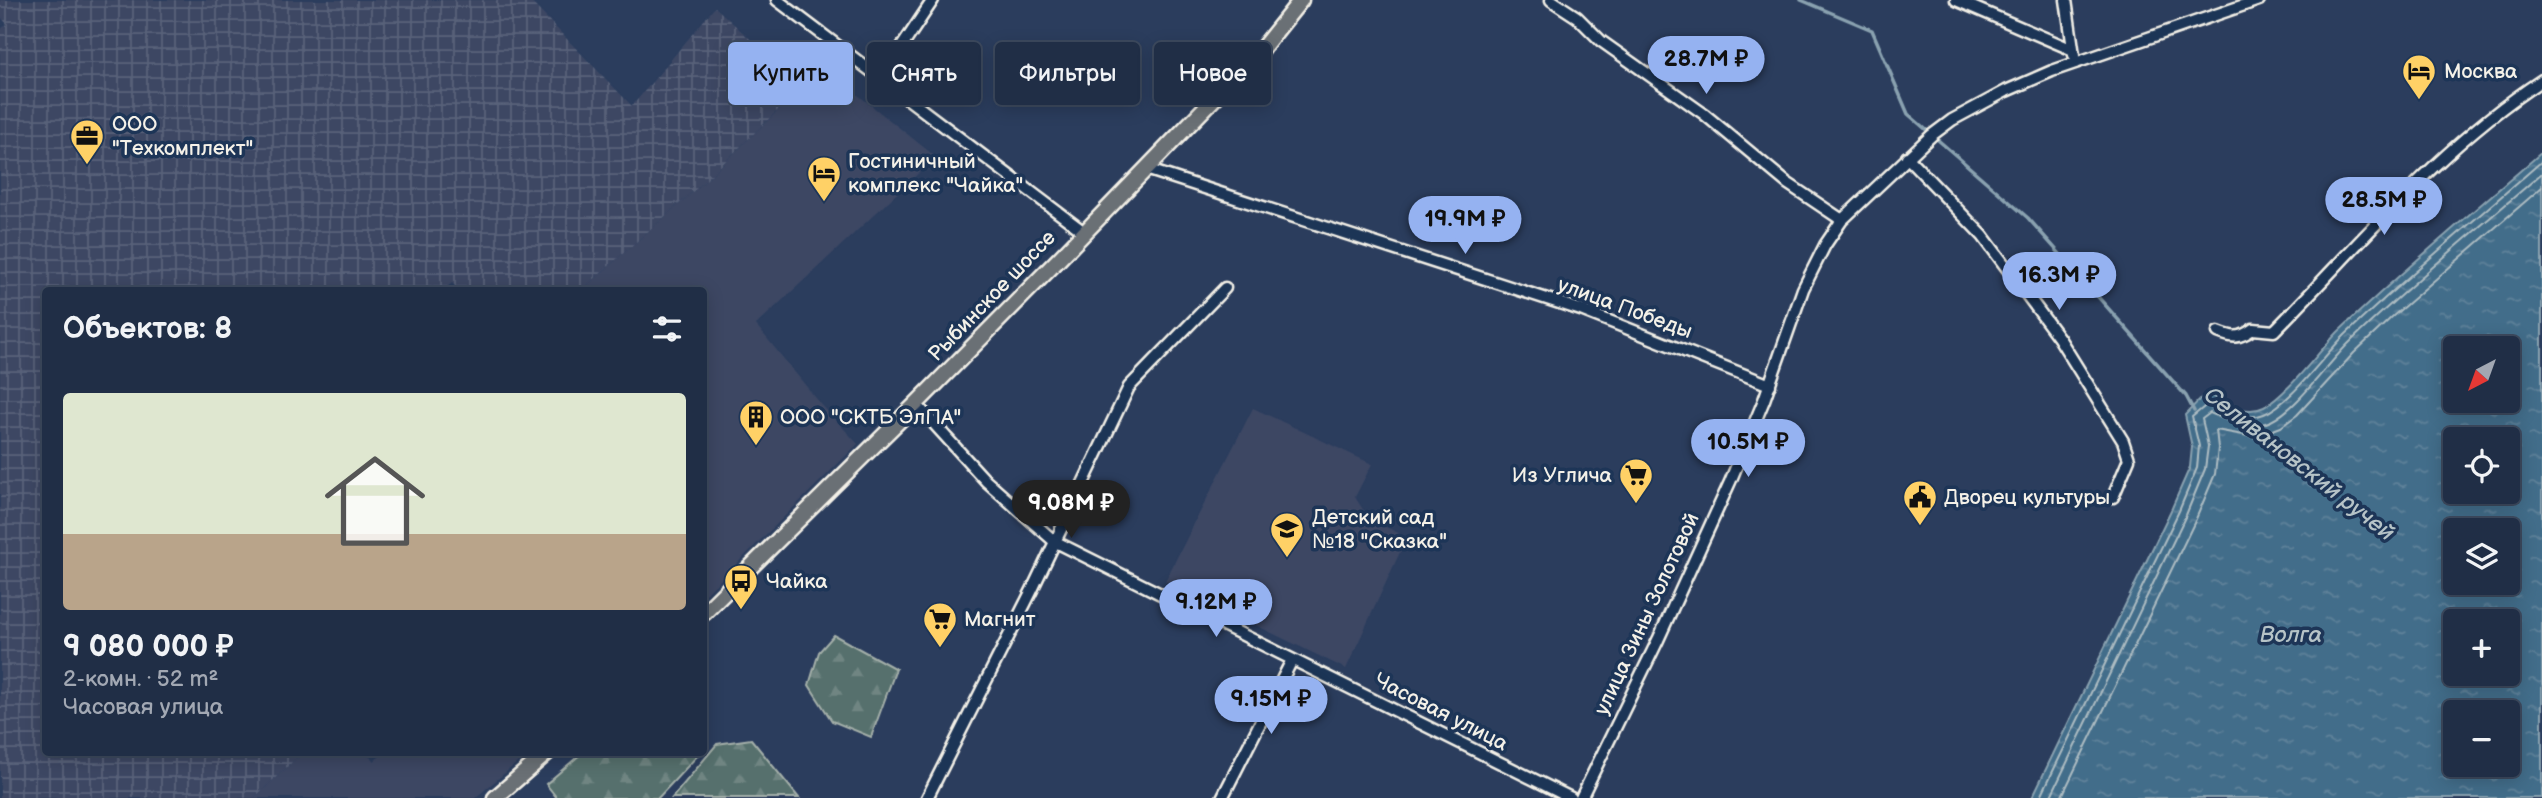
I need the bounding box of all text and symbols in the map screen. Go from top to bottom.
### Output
pin: 28.7M ₽ [1641,36,1771,96]
chip: Купить [728,42,853,105]
chip: Снять [867,42,981,105]
chip: Фильтры [995,42,1140,105]
chip: Новое [1154,42,1271,105]
text: 28.7M ₽ [1664,45,1748,73]
hotel icon: Москва [2400,52,2438,101]
place label: Москва [2444,59,2518,84]
place label: ООО "Техкомплект" [112,112,253,161]
office icon: ООО "Техкомплект" [68,117,106,166]
place label: Гостиничный комплекс "Чайка" [848,149,1023,198]
hotel icon: Гостиничный комплекс "Чайка" [805,154,843,203]
pin: 28.5M ₽ [2319,177,2449,237]
text: 28.5M ₽ [2341,186,2427,214]
pin: 19.9M ₽ [1400,196,1530,256]
text: 19.9M ₽ [1424,205,1506,233]
street label: Рыбинское шоссе [923,225,1061,367]
pin: 16.3M ₽ [1994,252,2124,312]
text: 16.3M ₽ [2018,261,2100,289]
street label: улица Победы [1554,272,1696,344]
icon: filters [648,310,686,348]
text: Объектов: 8 [63,311,232,347]
north arrow [2443,336,2520,413]
map controls [2443,336,2520,777]
water label: Селивановский ручей [2198,381,2400,547]
building icon: ООО "СКТБ ЭлПА" [737,398,775,447]
place label: ООО "СКТБ ЭлПА" [780,405,961,430]
pin: 10.5M ₽ [1683,420,1813,479]
button: locate [2443,427,2520,504]
text: 10.5M ₽ [1707,428,1789,456]
icon: home [312,438,438,564]
supermarket icon: Из Углича [1617,456,1655,505]
place label: Из Углича [1512,463,1613,488]
public building icon: Дворец культуры [1901,478,1939,527]
pin: 9.08M ₽ [1006,480,1136,540]
place label: Дворец культуры [1944,485,2110,510]
text: 9.08M ₽ [1028,489,1114,517]
place label: Детский сад №18 "Сказка" [1312,505,1447,554]
street label: улица Зины Золотовой [1589,509,1705,719]
school or university icon: Детский сад №18 "Сказка" [1268,510,1306,559]
button: layers [2443,518,2520,595]
bus stop icon: Чайка [722,562,760,611]
place label: Чайка [766,569,828,594]
pin: 9.12M ₽ [1151,580,1281,639]
text: 9.12M ₽ [1175,588,1257,616]
supermarket icon: Магнит [921,600,959,649]
place label: Магнит [964,607,1036,632]
button: + [2443,609,2520,686]
water label: Волга [2260,621,2322,649]
text: 9 080 000 ₽ [63,629,234,665]
text: 2-комн. · 52 m² [63,665,218,693]
street label: Часовая улица [1370,668,1512,757]
pin: 9.15M ₽ [1206,676,1336,736]
text: 9.15M ₽ [1231,685,1311,713]
text: Часовая улица [63,693,223,721]
button: − [2443,700,2520,777]

